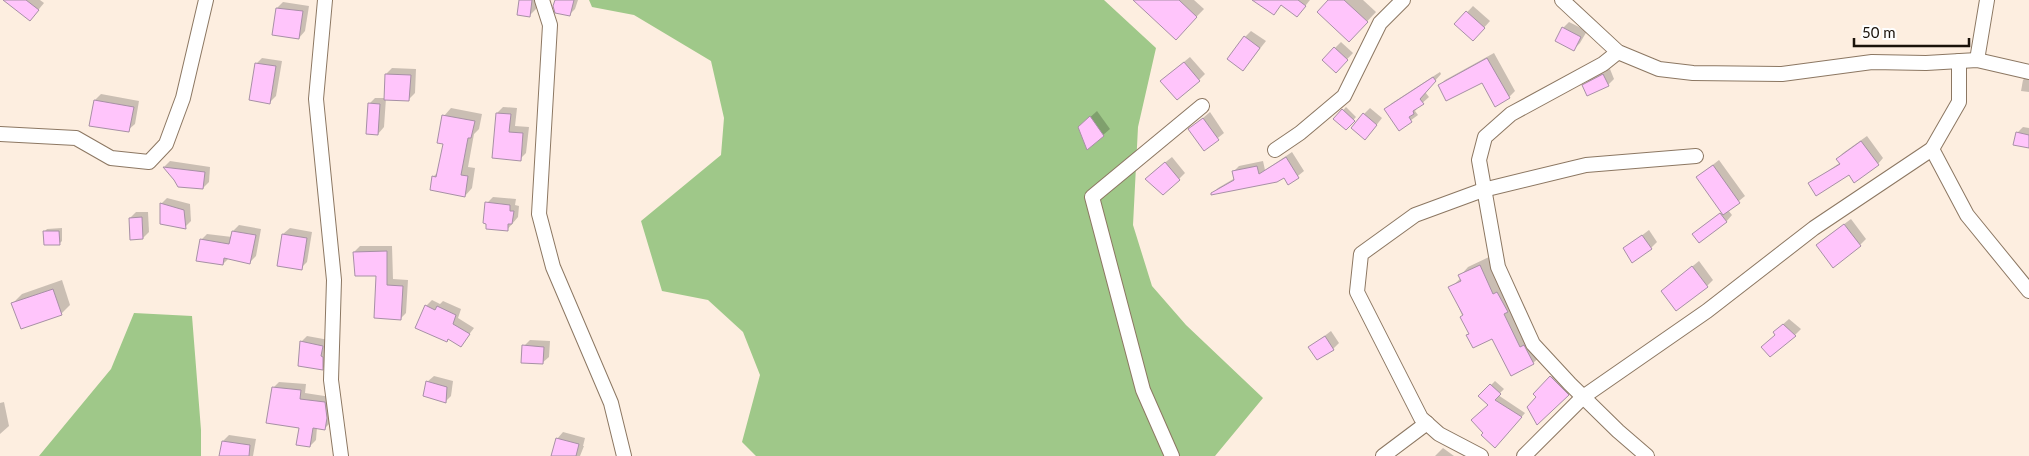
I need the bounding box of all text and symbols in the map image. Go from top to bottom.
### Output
scale bar [1854,15,1969,47]
text: 50 m [1862,23,1896,41]

